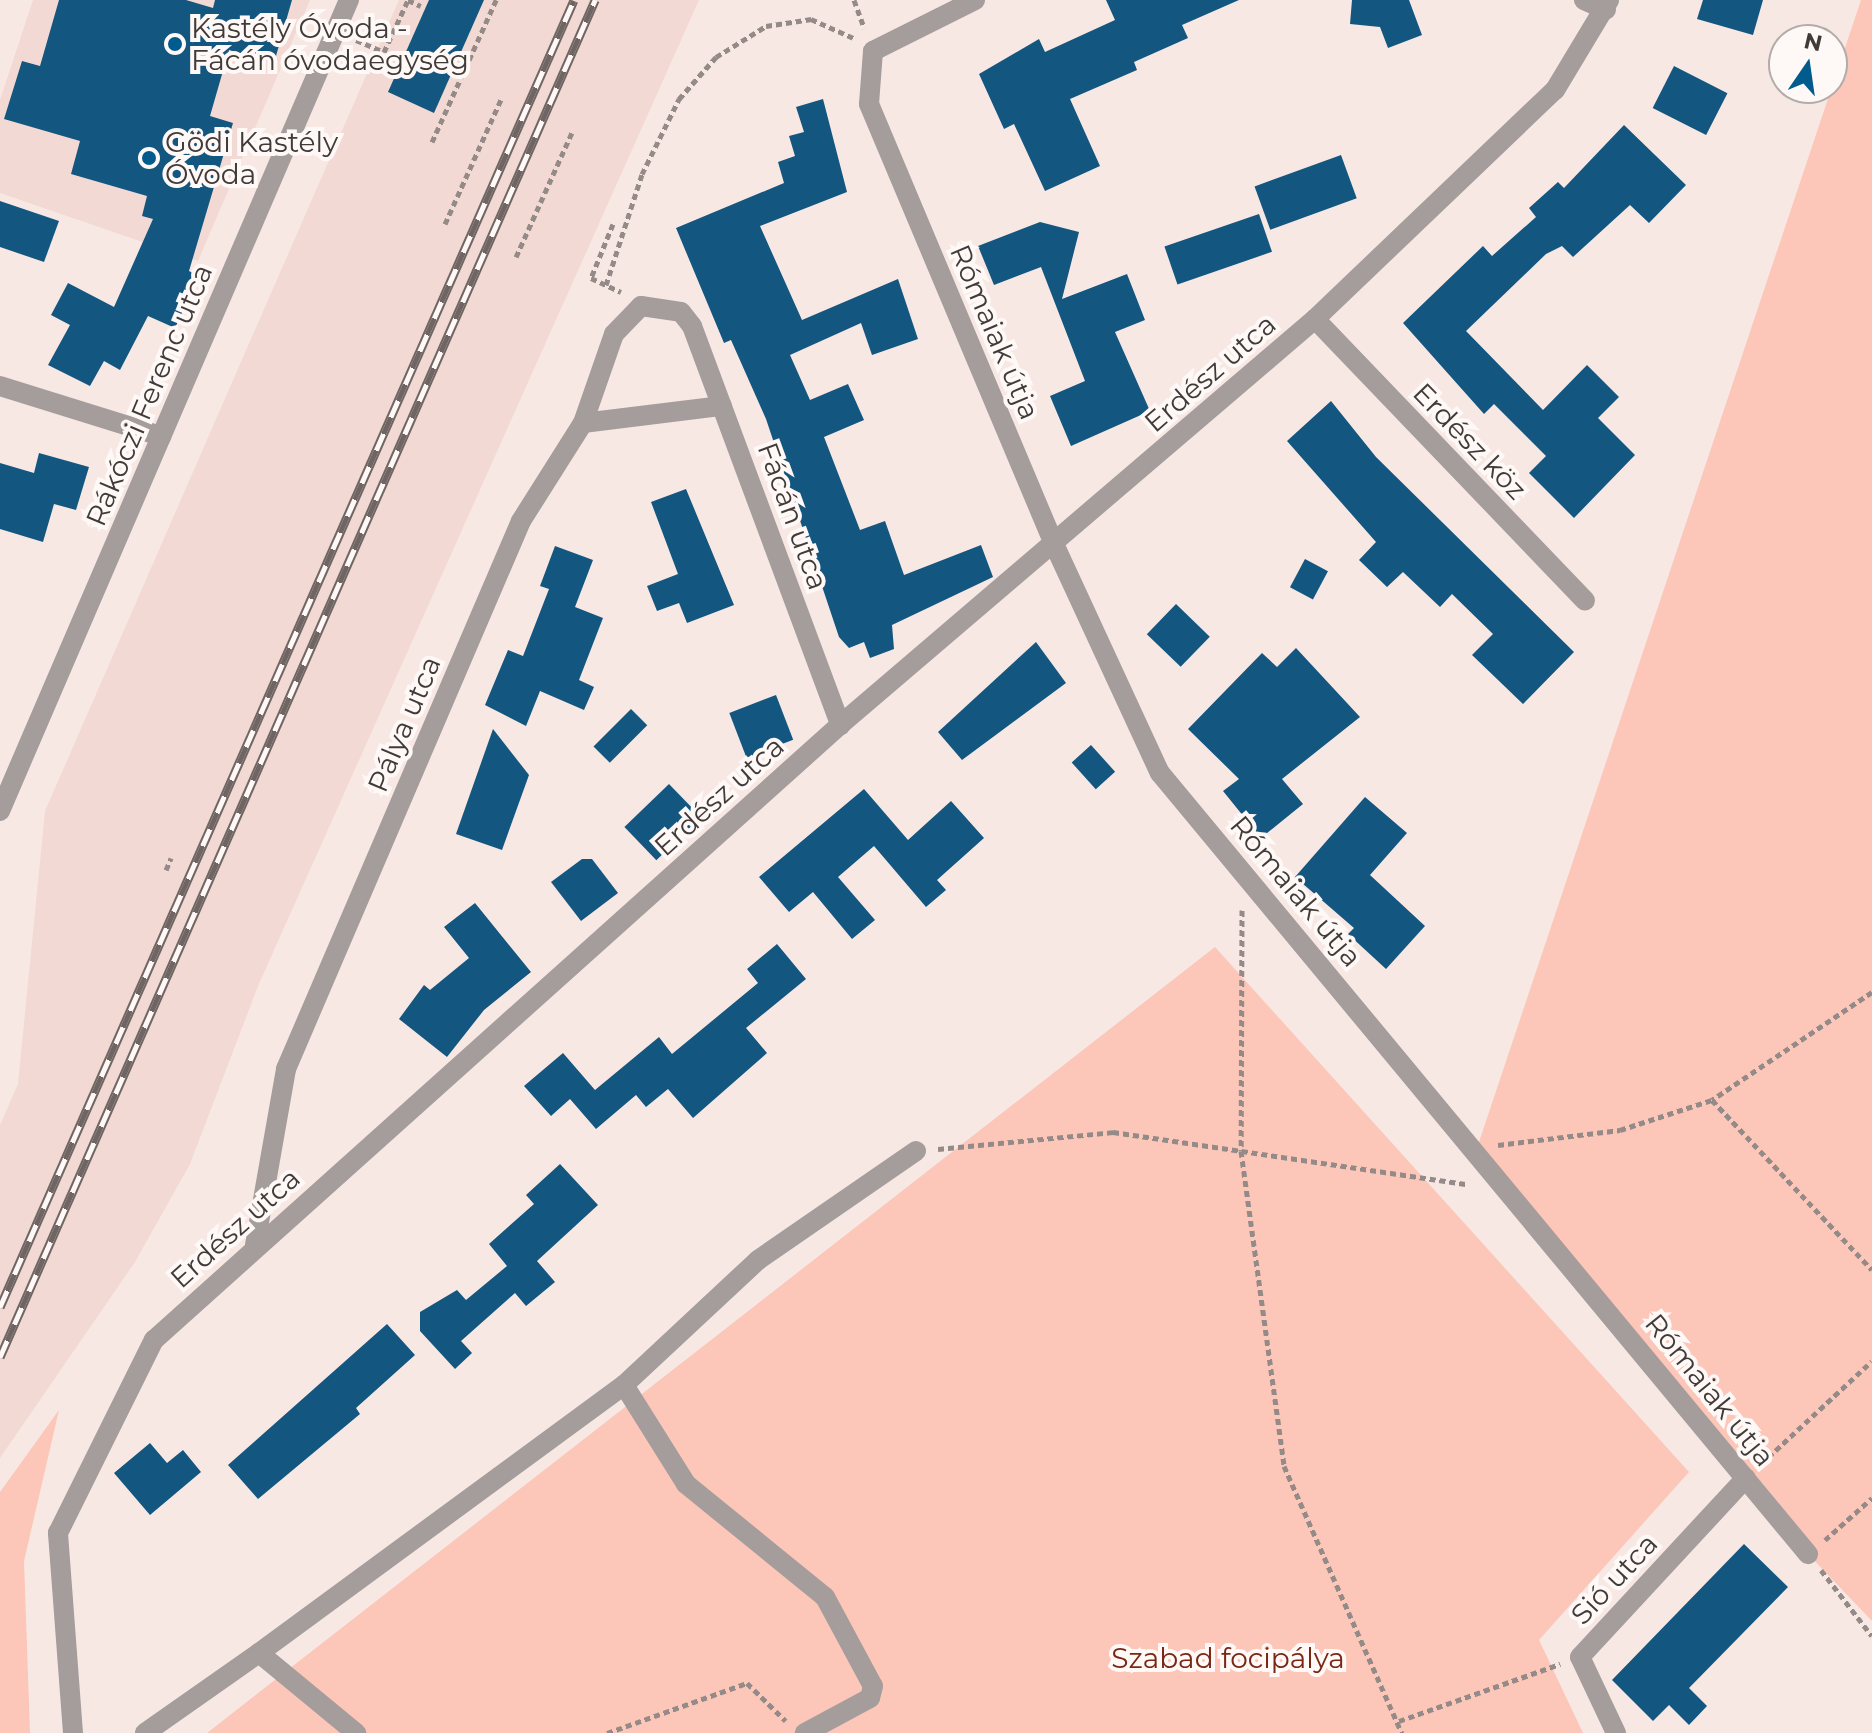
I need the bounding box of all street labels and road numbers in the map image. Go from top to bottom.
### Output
street label: Rómaiak útja [943,240,1047,424]
street label: Rákóczi Ferenc utca [79,259,219,531]
street label: Erdész utca [1138,307,1282,439]
street label: Erdész köz [1406,376,1534,506]
street label: Fácán utca [751,438,835,594]
street label: Pálya utca [360,651,448,797]
street label: Erdész utca [647,729,791,863]
street label: Rómaiak útja [1223,809,1369,973]
street label: Erdész utca [163,1161,307,1295]
street label: Rómaiak útja [1638,1307,1782,1473]
street label: Sió utca [1564,1527,1664,1631]

